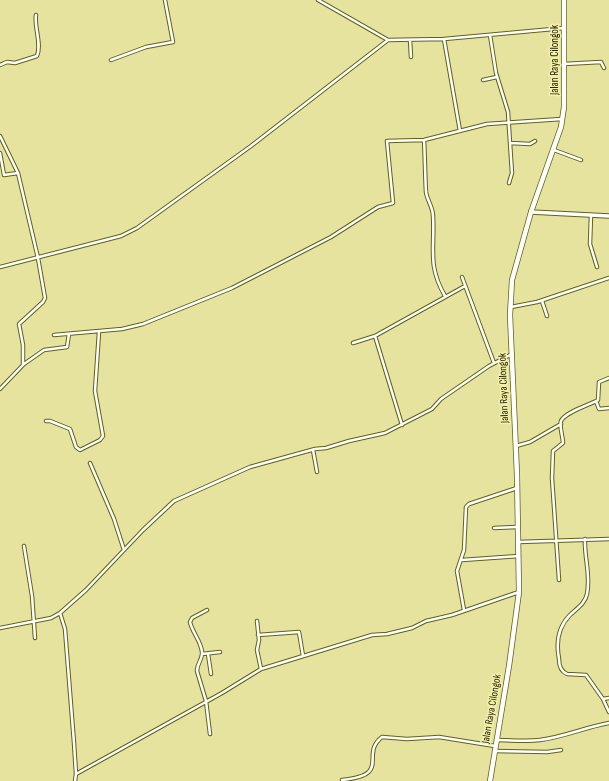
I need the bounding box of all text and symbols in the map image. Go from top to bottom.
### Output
street label: Jalan Raya Cilongok [548,25,562,95]
street label: Jalan Raya Cilongok [496,353,512,423]
street label: Jalan Raya Cilongok [479,673,505,745]

